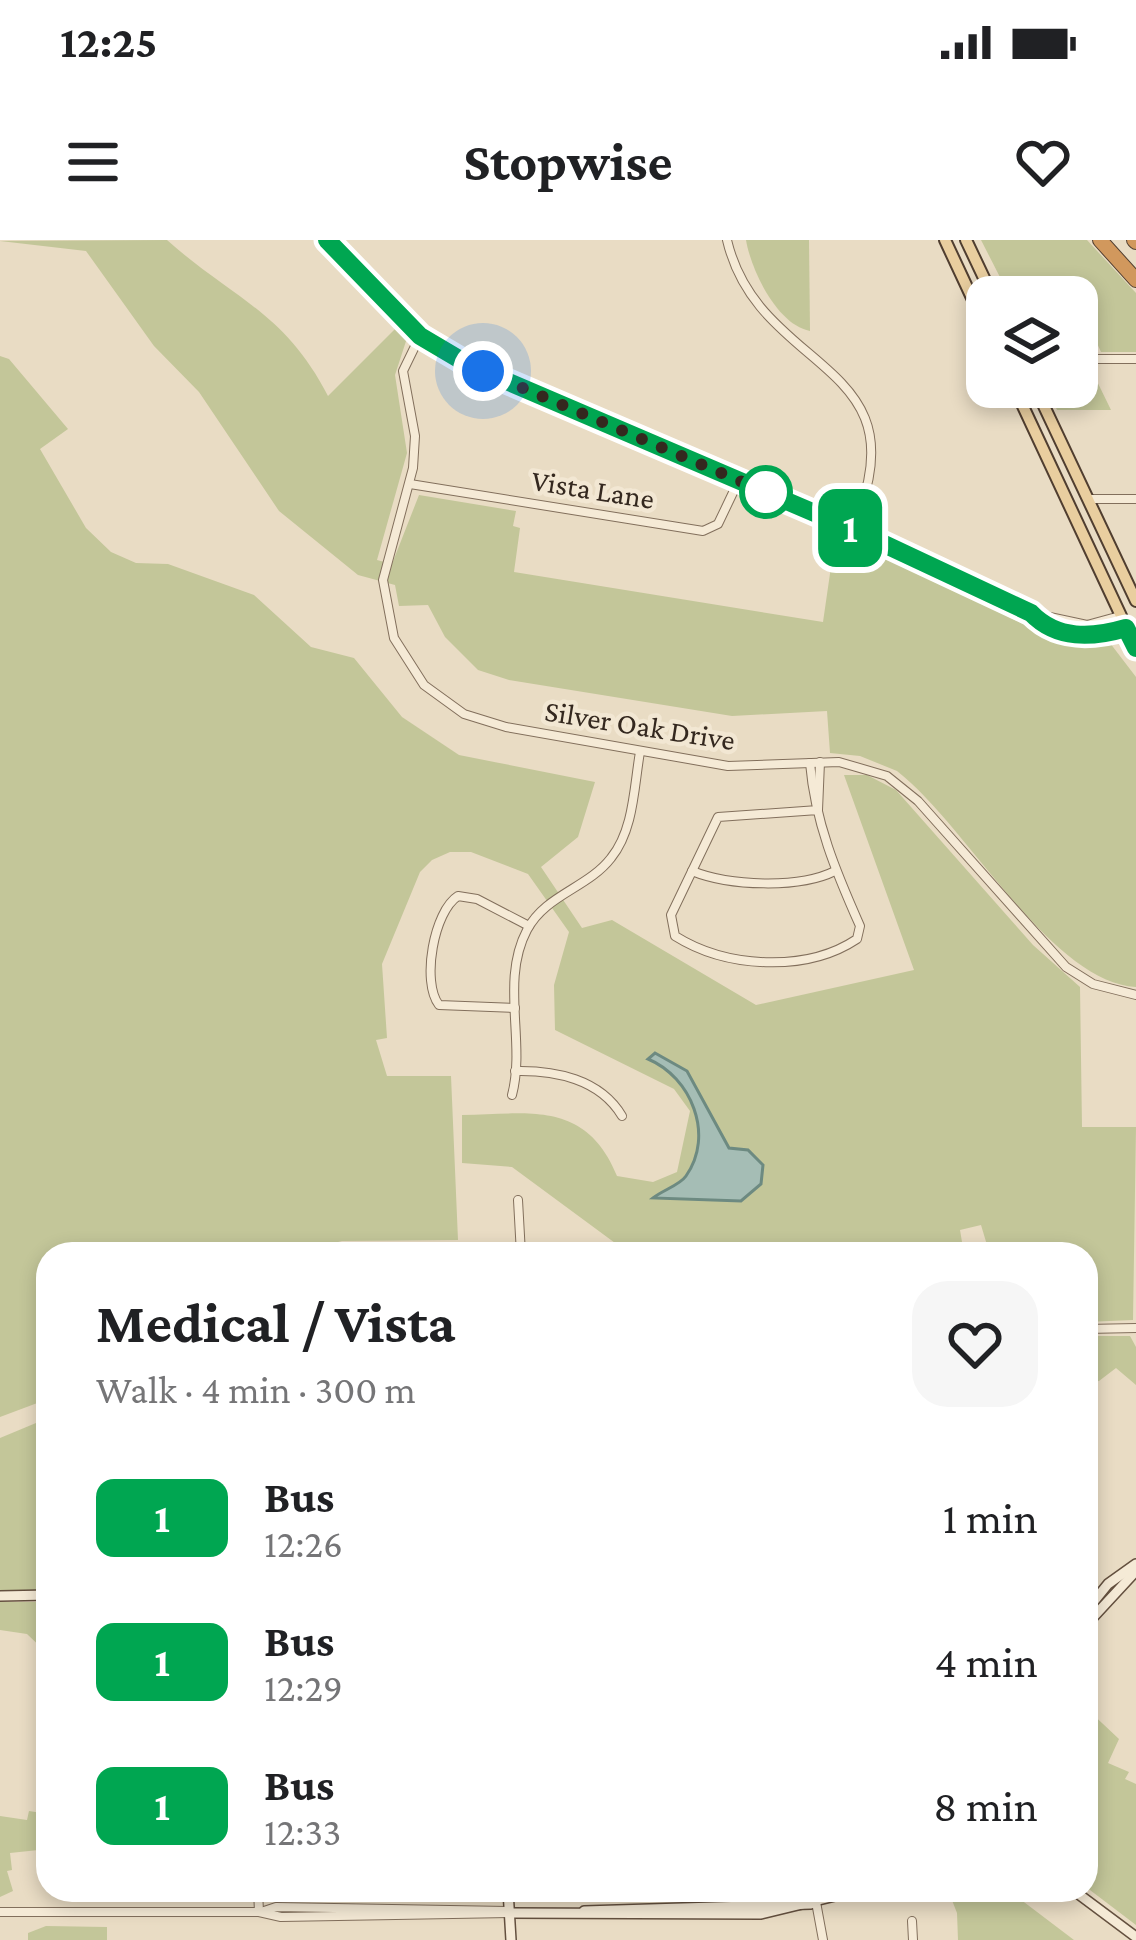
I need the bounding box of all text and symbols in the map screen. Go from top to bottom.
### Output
text: 12:25 [60,17,157,67]
icon: menu [60,129,126,195]
icon: heart [1010,129,1076,195]
text: Stopwise [463,132,673,192]
map controls [966,276,1098,408]
button: layers [966,276,1098,408]
your location [453,341,513,401]
street label: Vista Lane [529,463,657,515]
unlabelled marker [741,467,791,517]
line badge: 1 [811,489,889,567]
text: 1 [842,504,858,551]
street label: Silver Oak Drive [543,694,737,756]
button: heart [912,1281,1038,1407]
text: Medical / Vista [96,1291,456,1354]
text: Walk · 4 min · 300 m [96,1368,416,1411]
text: Bus [264,1472,334,1522]
text: 1 min [943,1493,1038,1543]
text: 1 [154,1494,170,1541]
text: 12:26 [264,1522,343,1565]
text: Bus [264,1616,334,1666]
text: 4 min [934,1637,1038,1687]
text: 1 [154,1638,170,1685]
text: 12:29 [264,1666,343,1709]
text: Bus [264,1760,334,1810]
text: 8 min [933,1781,1038,1831]
text: 1 [154,1782,170,1829]
text: 12:33 [264,1810,341,1853]

